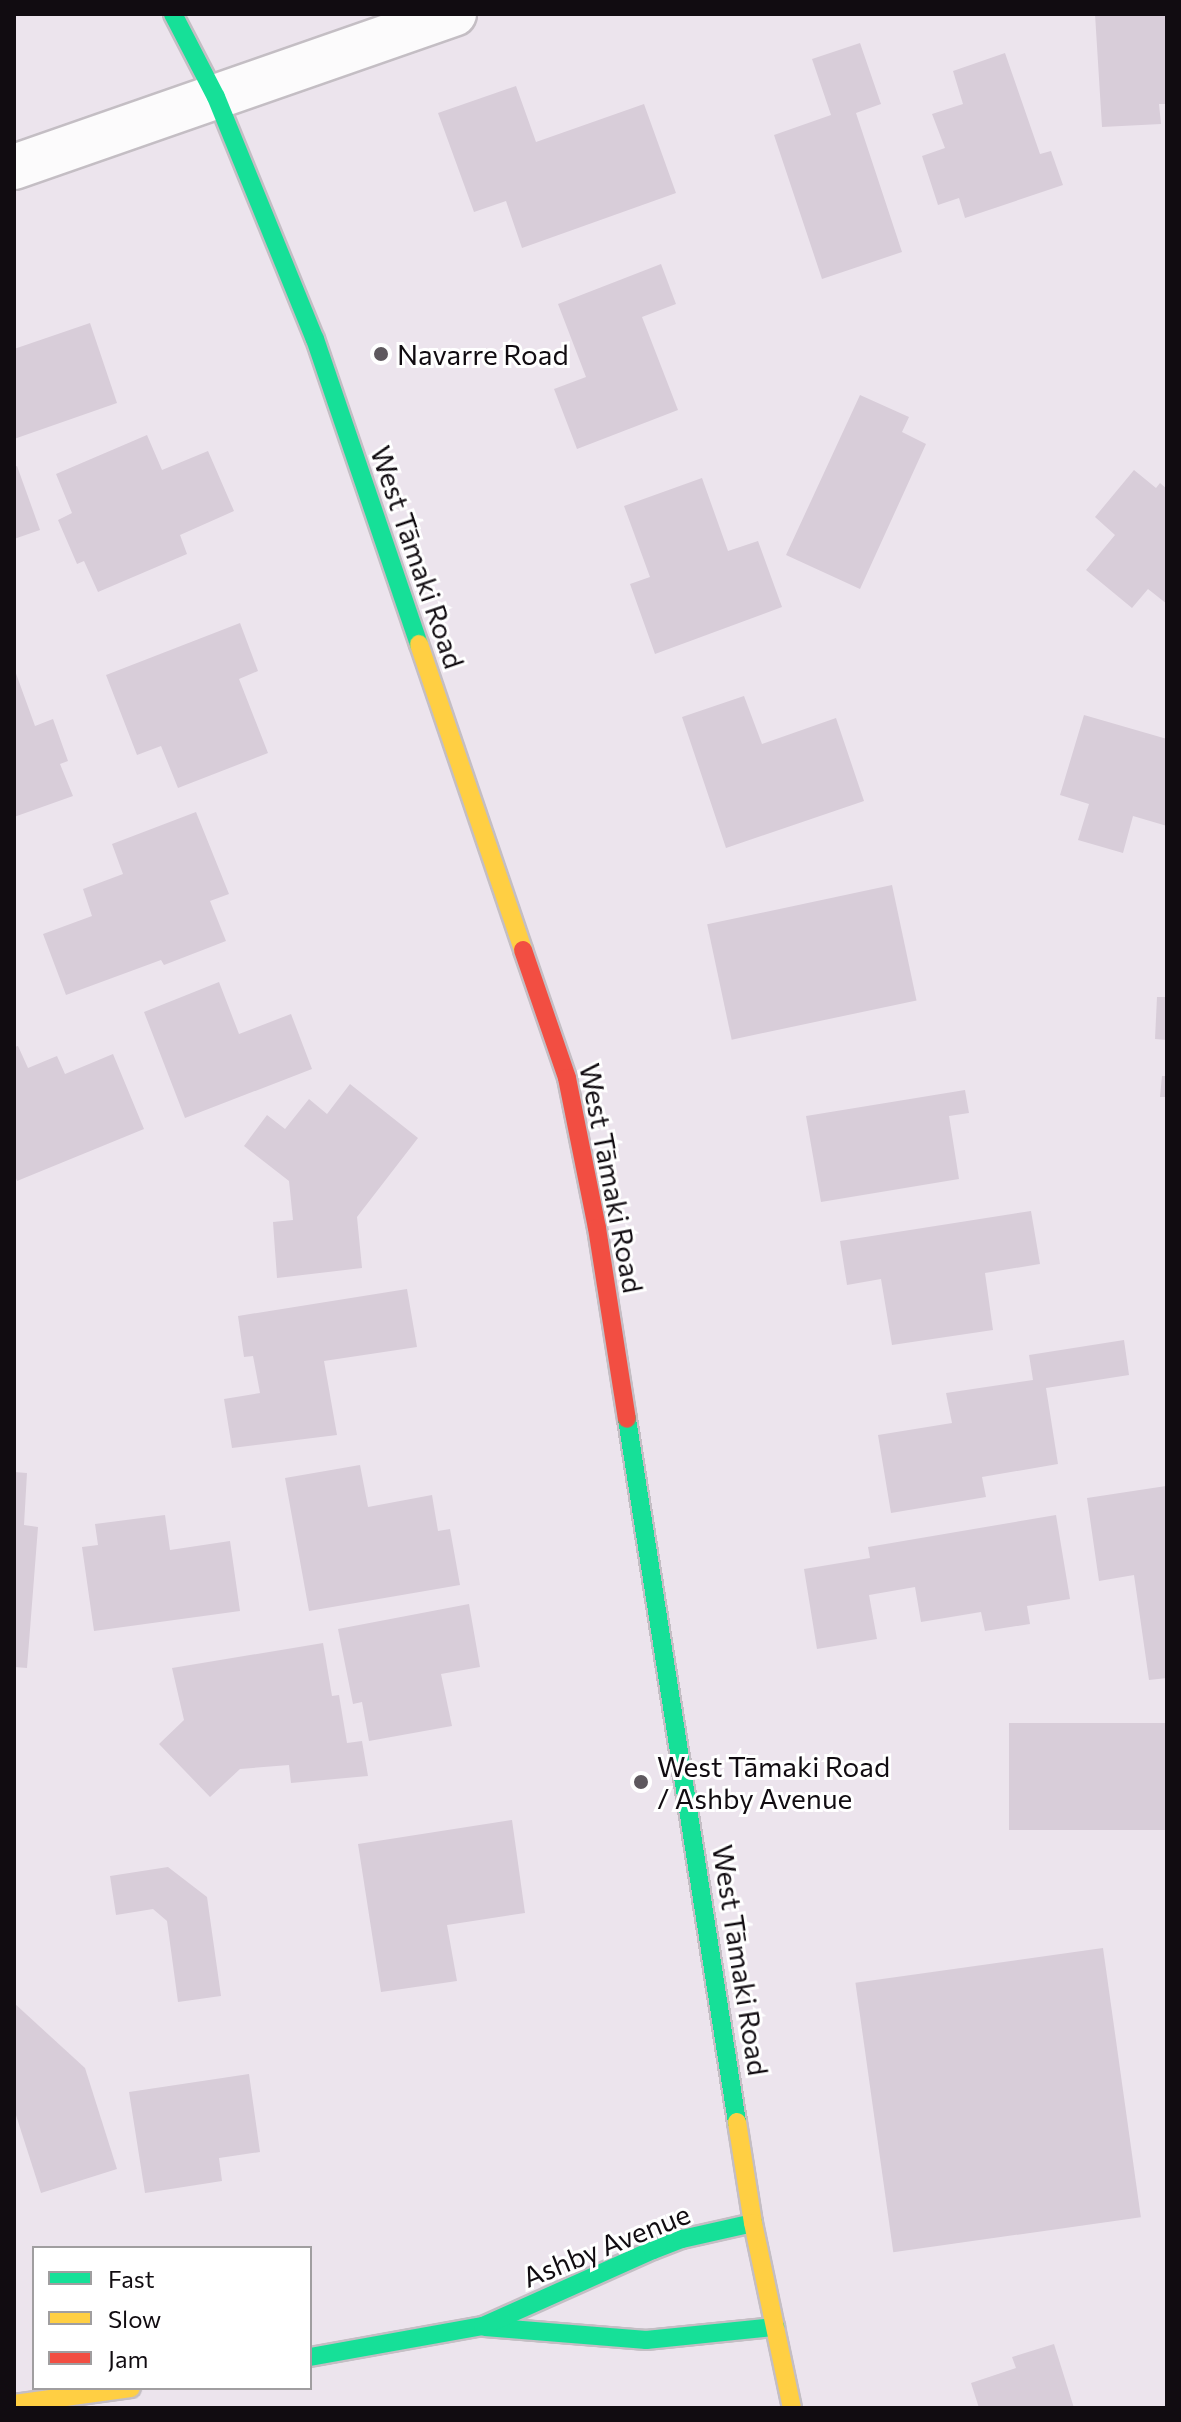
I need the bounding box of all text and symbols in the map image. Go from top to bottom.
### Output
place label: Navarre Road [397,337,569,371]
marker: Navarre Road [372,345,390,363]
street label: West Tāmaki Road [364,441,472,673]
street label: West Tāmaki Road [573,1060,651,1296]
place label: West Tāmaki Road / Ashby Avenue [657,1749,890,1815]
marker: West Tāmaki Road / Ashby Avenue [632,1773,650,1791]
street label: West Tāmaki Road [706,1842,776,2078]
street label: Ashby Avenue [517,2196,695,2294]
legend [32,2246,312,2390]
text: Fast [108,2264,155,2293]
text: Slow [108,2304,161,2333]
text: Jam [108,2344,148,2373]

